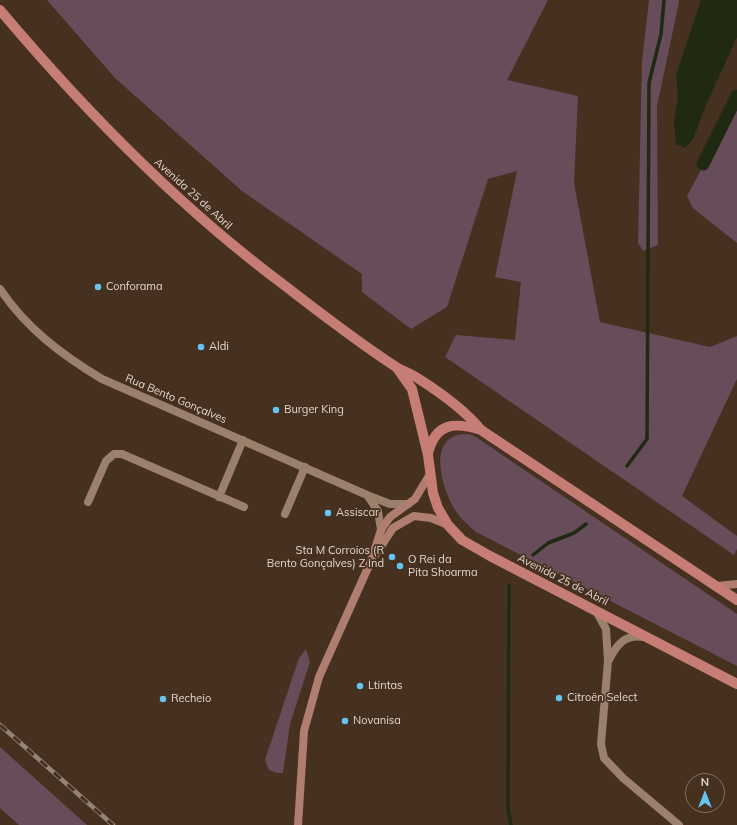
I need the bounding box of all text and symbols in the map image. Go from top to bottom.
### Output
street label: Avenida 25 de Abril [151,156,235,232]
place label: Conforama [106,280,163,294]
marker: Conforama [93,282,103,292]
place label: Aldi [209,340,229,354]
marker: Aldi [196,342,206,352]
street label: Rua Bento Gonçalves [123,372,229,426]
place label: Burger King [284,403,344,417]
marker: Burger King [271,405,281,415]
place label: Assiscar [336,506,379,520]
marker: Assiscar [323,508,333,518]
place label: Sta M Corroios (R Bento Gonçalves) Z Ind [267,544,384,570]
street label: Avenida 25 de Abril [515,551,611,609]
marker: Sta M Corroios (R Bento Gonçalves) Z Ind [387,552,397,562]
place label: O Rei da Pita Shoarma [408,553,478,579]
marker: O Rei da Pita Shoarma [395,561,405,571]
place label: Ltintas [368,679,403,693]
marker: Ltintas [355,681,365,691]
place label: Citroën Select [567,691,637,705]
place label: Recheio [171,692,211,706]
marker: Citroën Select [554,693,564,703]
marker: Recheio [158,694,168,704]
place label: Novanisa [353,714,401,728]
marker: Novanisa [340,716,350,726]
north arrow [685,773,725,813]
text: N [701,775,709,789]

